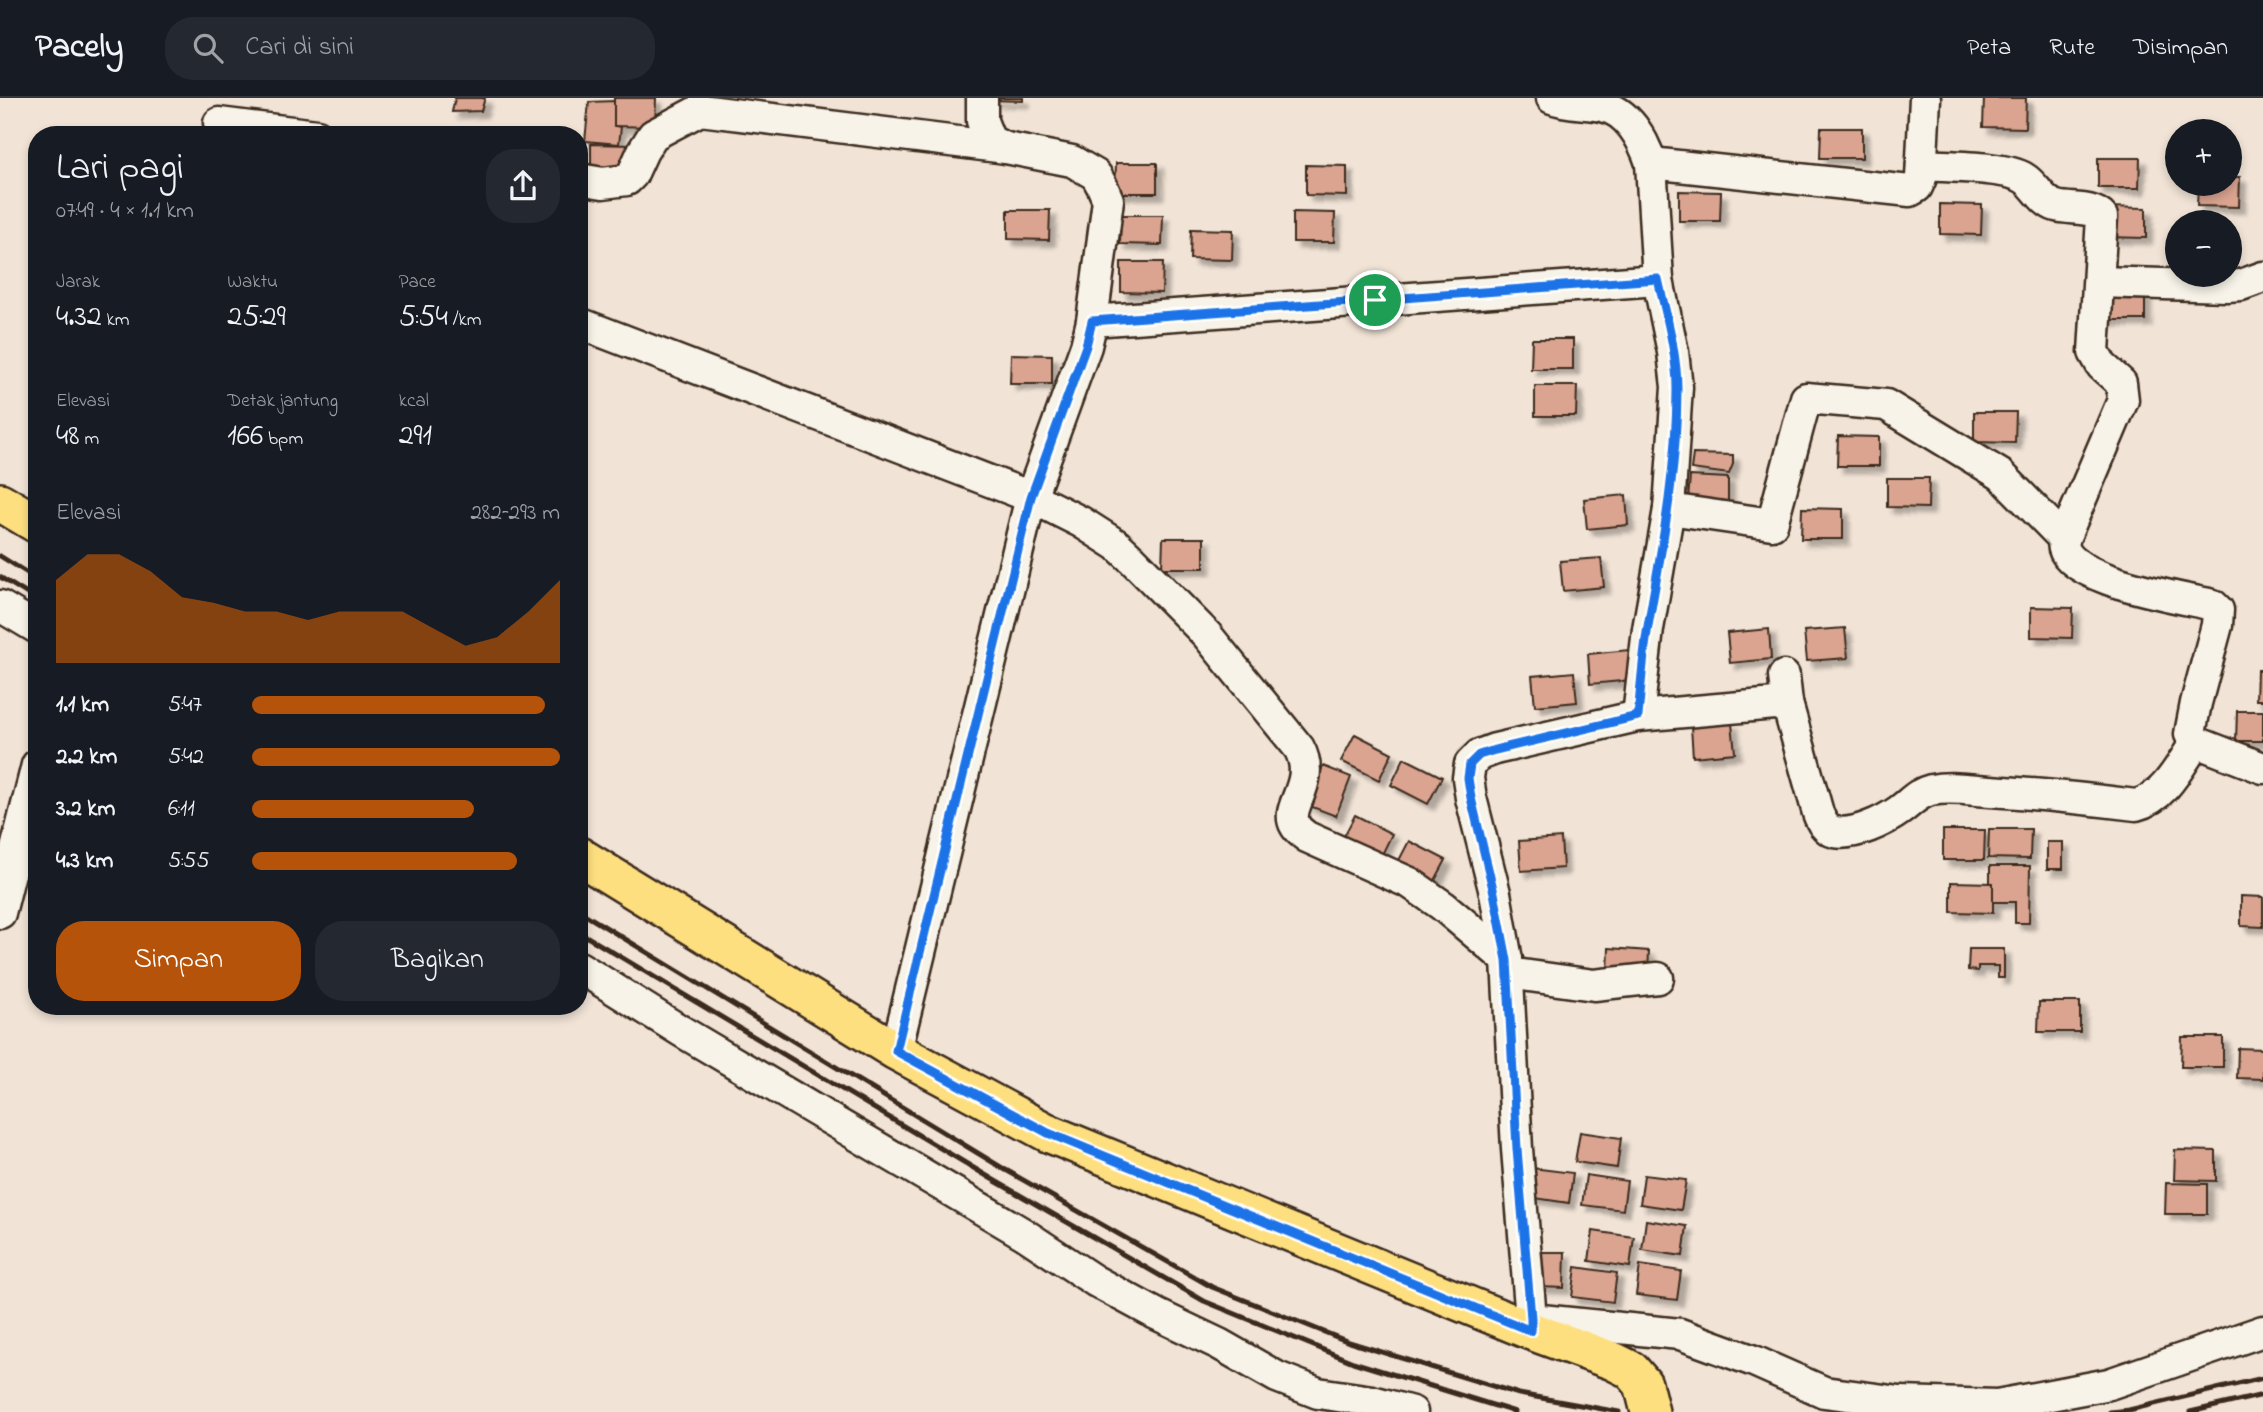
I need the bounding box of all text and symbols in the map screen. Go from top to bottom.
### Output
search box [165,17,655,80]
text: Pacely [35,24,123,72]
icon: search [189,29,227,67]
text: Cari di sini [245,29,354,67]
text: Peta [1967,31,2011,66]
text: Rute [2049,31,2095,66]
text: Disimpan [2133,31,2228,66]
map controls [2165,119,2242,287]
button: + [2165,119,2242,196]
text: Lari pagi [56,141,184,197]
button: share [486,149,560,223]
text: 07:49 · 4 × 1.1 km [56,195,194,228]
button: − [2165,210,2242,287]
text: Jarak [56,269,100,296]
text: Waktu [227,269,278,296]
text: Pace [399,269,436,296]
pin [1345,270,1405,330]
icon: arrive [1356,281,1394,319]
text: 4.32 [56,296,102,340]
text: 25:29 [227,296,286,340]
text: 5:54 [399,296,448,340]
text: km [102,307,130,334]
text: /km [448,307,482,334]
text: Elevasi [56,388,110,415]
text: Detak jantung [227,388,338,415]
text: kcal [399,388,429,415]
text: 48 [56,415,80,459]
text: 166 [227,415,263,459]
text: 291 [399,415,432,459]
text: m [80,426,99,453]
text: bpm [263,426,303,453]
text: Elevasi [56,497,121,530]
text: 282–293 m [470,497,560,530]
text: 1.1 km [56,689,109,722]
text: 5:47 [168,689,202,722]
text: 2.2 km [56,741,117,774]
text: 5:42 [168,741,204,774]
text: 3.2 km [56,793,115,826]
text: 6:11 [168,793,195,826]
text: 4.3 km [56,845,113,878]
text: 5:55 [168,845,209,878]
button: Simpan [56,921,301,1001]
button: Bagikan [315,921,560,1001]

